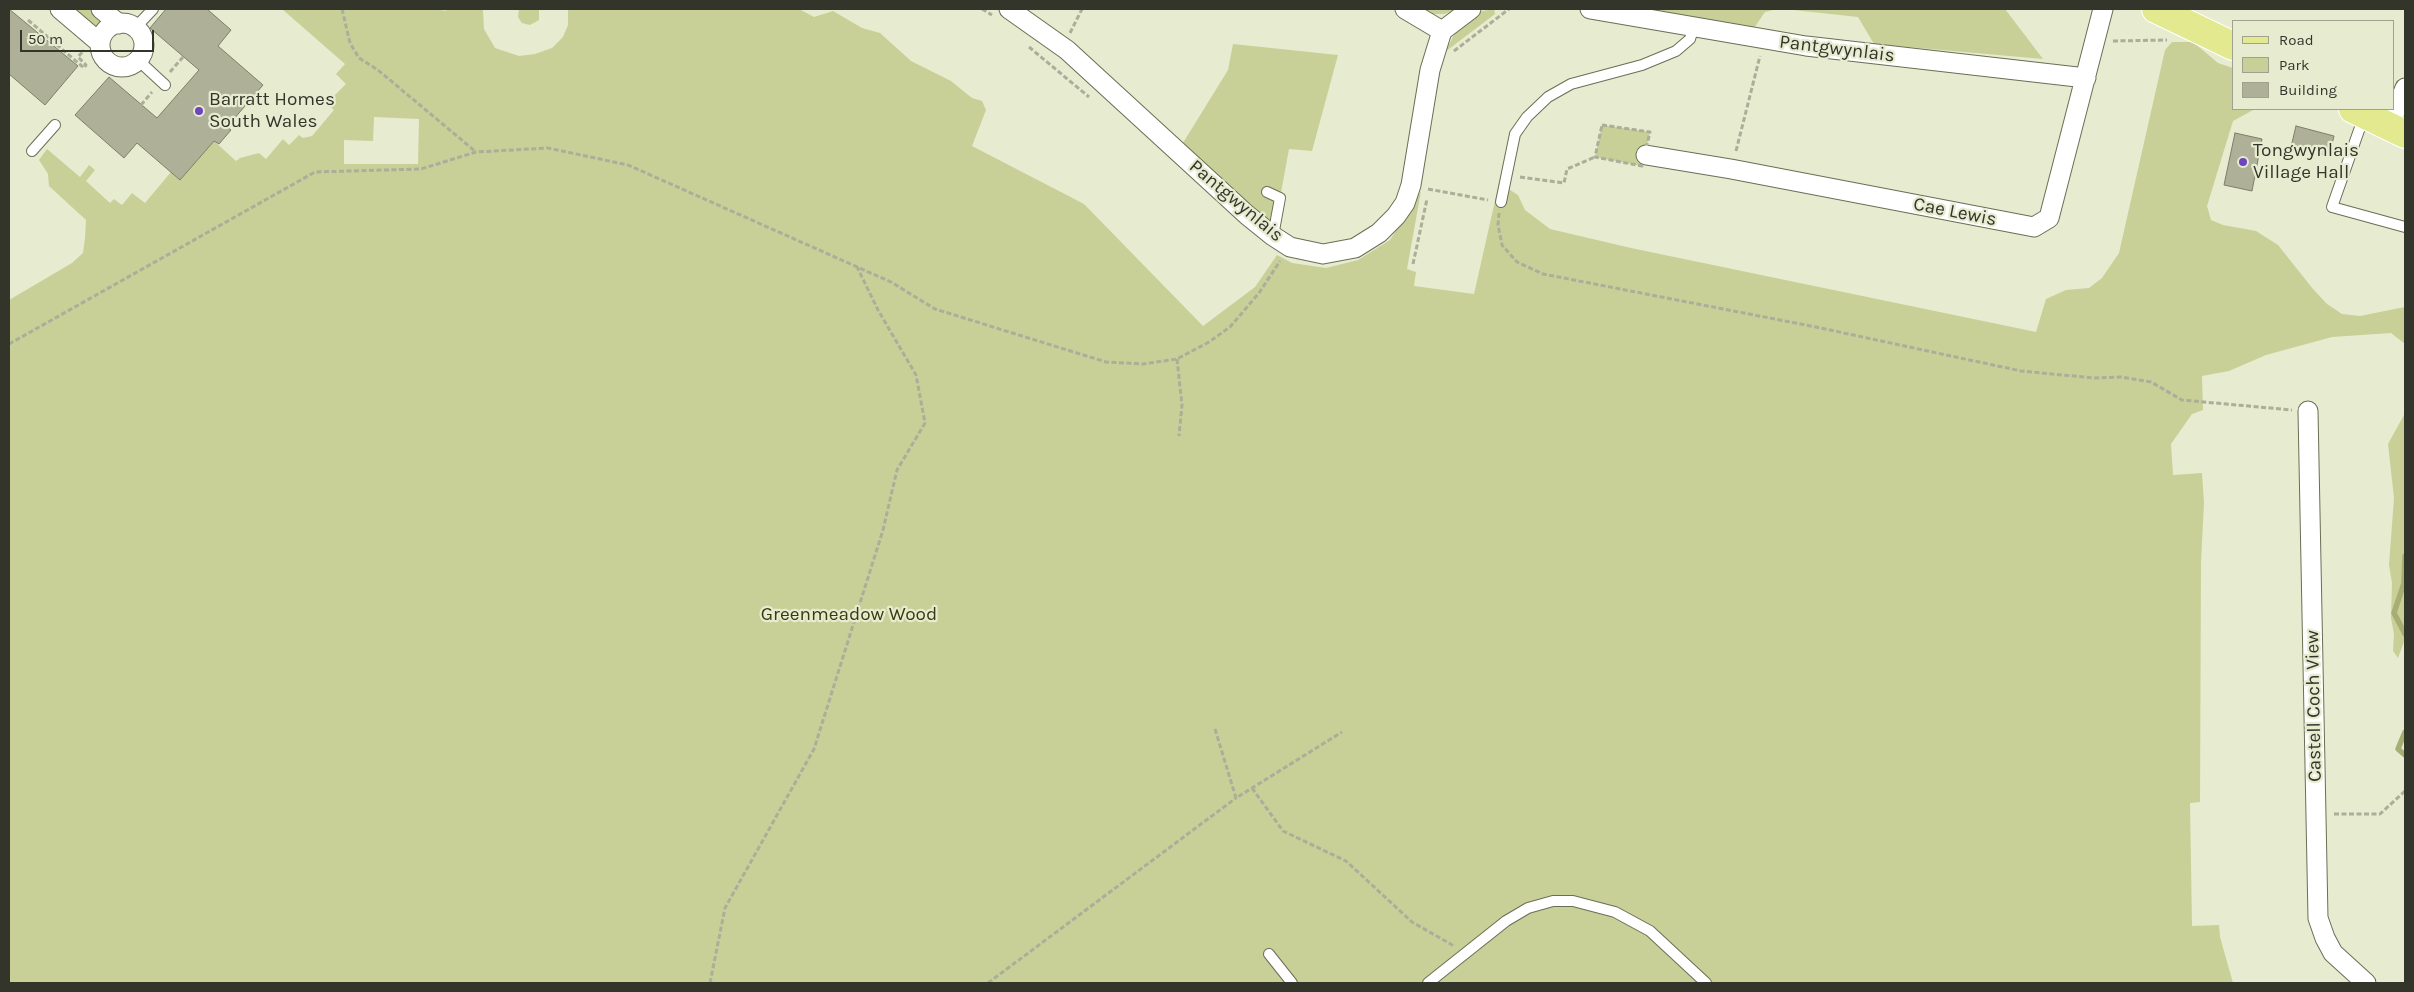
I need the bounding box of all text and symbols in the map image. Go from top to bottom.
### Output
scale bar [22,20,156,52]
legend [2232,20,2394,110]
text: 50 m [28,30,63,48]
street label: Pantgwynlais [1778,31,1896,67]
text: Road [2279,31,2314,49]
text: Park [2279,56,2309,74]
text: Building [2279,81,2337,99]
place label: Barratt Homes South Wales [209,89,335,133]
marker: Barratt Homes South Wales [193,105,205,117]
place label: Tongwynlais Village Hall [2253,140,2359,184]
street label: Pantgwynlais [1184,155,1288,247]
marker: Tongwynlais Village Hall [2237,156,2249,168]
street label: Cae Lewis [1911,193,1999,231]
park label: Greenmeadow Wood [761,604,937,626]
street label: Castell Coch View [2301,630,2327,782]

